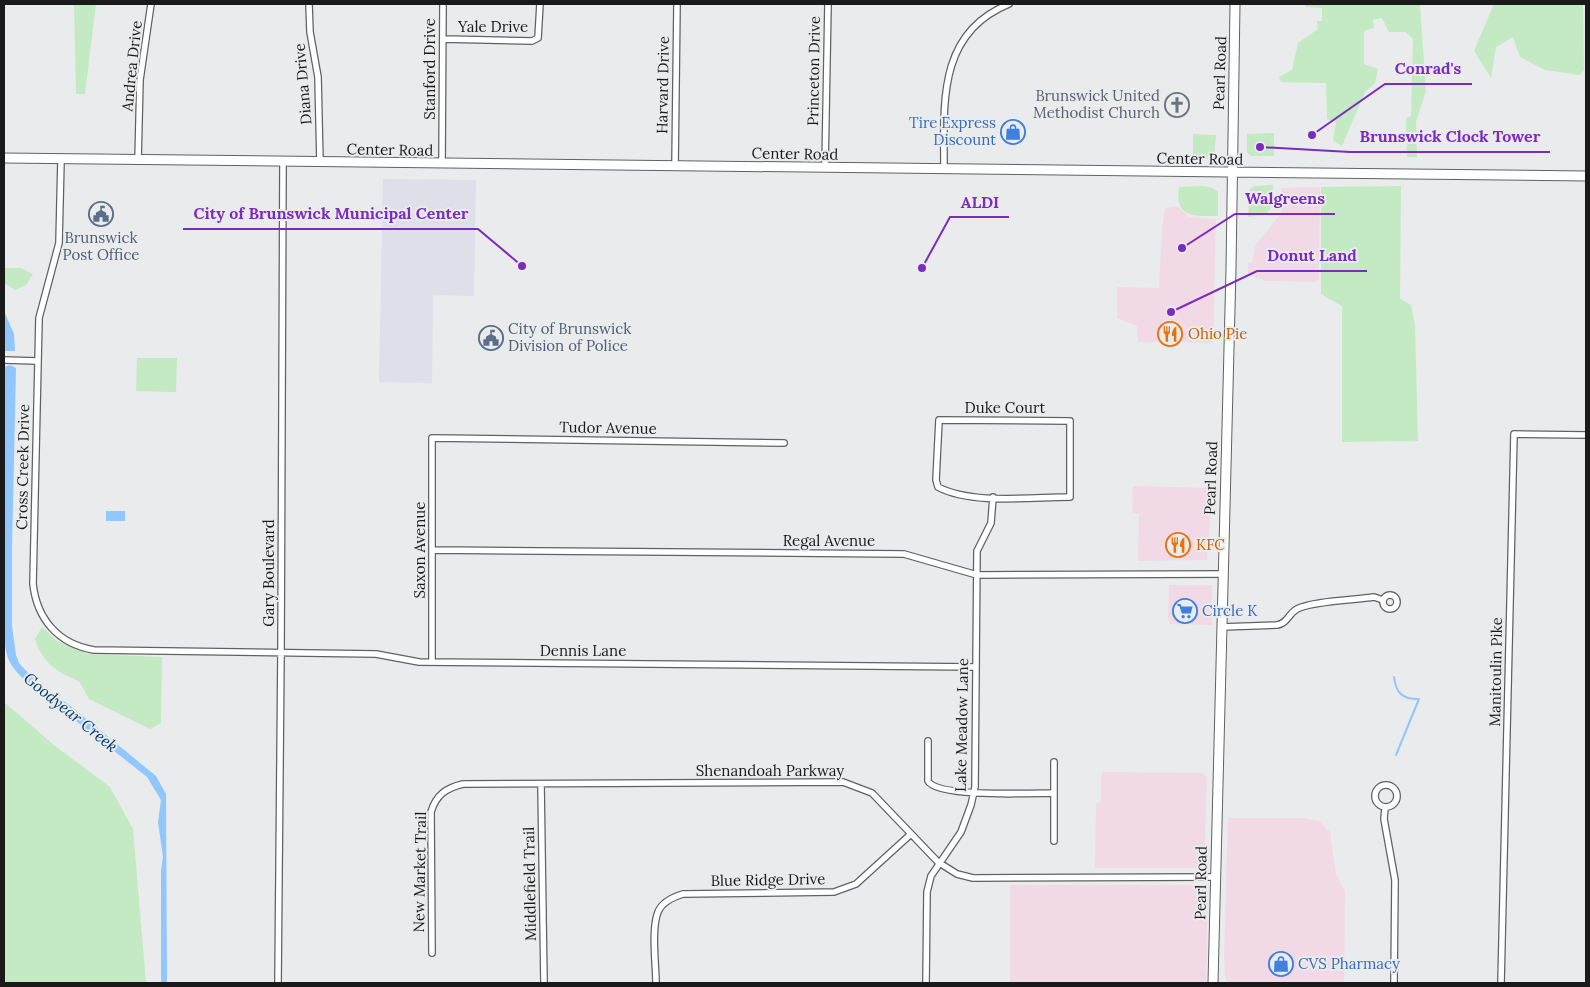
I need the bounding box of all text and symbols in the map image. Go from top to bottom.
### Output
street label: Princeton Drive [803,16,824,126]
street label: Yale Drive [457,17,528,36]
street label: Stanford Drive [420,18,439,120]
street label: Andrea Drive [117,20,146,113]
street label: Harvard Drive [652,36,673,134]
street label: Pearl Road [1209,36,1230,110]
street label: Diana Drive [289,43,316,125]
callout: Conrad's [1385,53,1472,84]
text: Conrad's [1395,58,1461,78]
place label: Brunswick United Methodist Church [1033,86,1160,122]
church icon: Brunswick United Methodist Church [1164,92,1190,118]
place label: Tire Express Discount [909,113,996,149]
shop icon: Tire Express Discount [1000,119,1026,145]
callout: Brunswick Clock Tower [1350,121,1550,152]
text: Brunswick Clock Tower [1360,126,1541,146]
street label: Center Road [346,139,434,160]
street label: Center Road [751,143,839,164]
street label: Center Road [1156,148,1244,169]
callout: Walgreens [1235,183,1335,214]
callout: ALDI [950,186,1009,217]
text: Walgreens [1245,188,1325,208]
text: ALDI [961,192,999,212]
callout: City of Brunswick Municipal Center [183,198,478,229]
public building icon: Brunswick Post Office [88,201,114,227]
text: City of Brunswick Municipal Center [194,203,469,223]
place label: Brunswick Post Office [63,228,139,264]
callout: Donut Land [1257,240,1367,271]
text: Donut Land [1267,245,1357,265]
place label: City of Brunswick Division of Police [508,319,631,355]
restaurant icon: Ohio Pie [1157,321,1183,347]
place label: Ohio Pie [1188,324,1247,343]
public building icon: City of Brunswick Division of Police [478,325,504,351]
street label: Duke Court [965,398,1046,417]
street label: Cross Creek Drive [12,404,33,530]
street label: Tudor Avenue [559,417,657,438]
street label: Pearl Road [1200,441,1221,515]
street label: Saxon Avenue [410,502,429,598]
street label: Gary Boulevard [259,519,278,627]
street label: Regal Avenue [783,531,875,550]
restaurant icon: KFC [1165,532,1191,558]
place label: KFC [1196,535,1225,554]
supermarket icon: Circle K [1172,598,1198,624]
place label: Circle K [1202,601,1258,620]
street label: Manitoulin Pike [1485,617,1506,727]
street label: Dennis Lane [540,641,626,660]
street label: Lake Meadow Lane [951,658,972,792]
water label: Goodyear Creek [20,668,122,756]
street label: Shenandoah Parkway [696,761,844,780]
street label: New Market Trail [409,811,430,933]
street label: Middlefield Trail [519,827,540,941]
street label: Pearl Road [1190,846,1211,920]
street label: Blue Ridge Drive [710,869,826,890]
shop icon: CVS Pharmacy [1268,951,1294,977]
place label: CVS Pharmacy [1298,954,1400,973]

